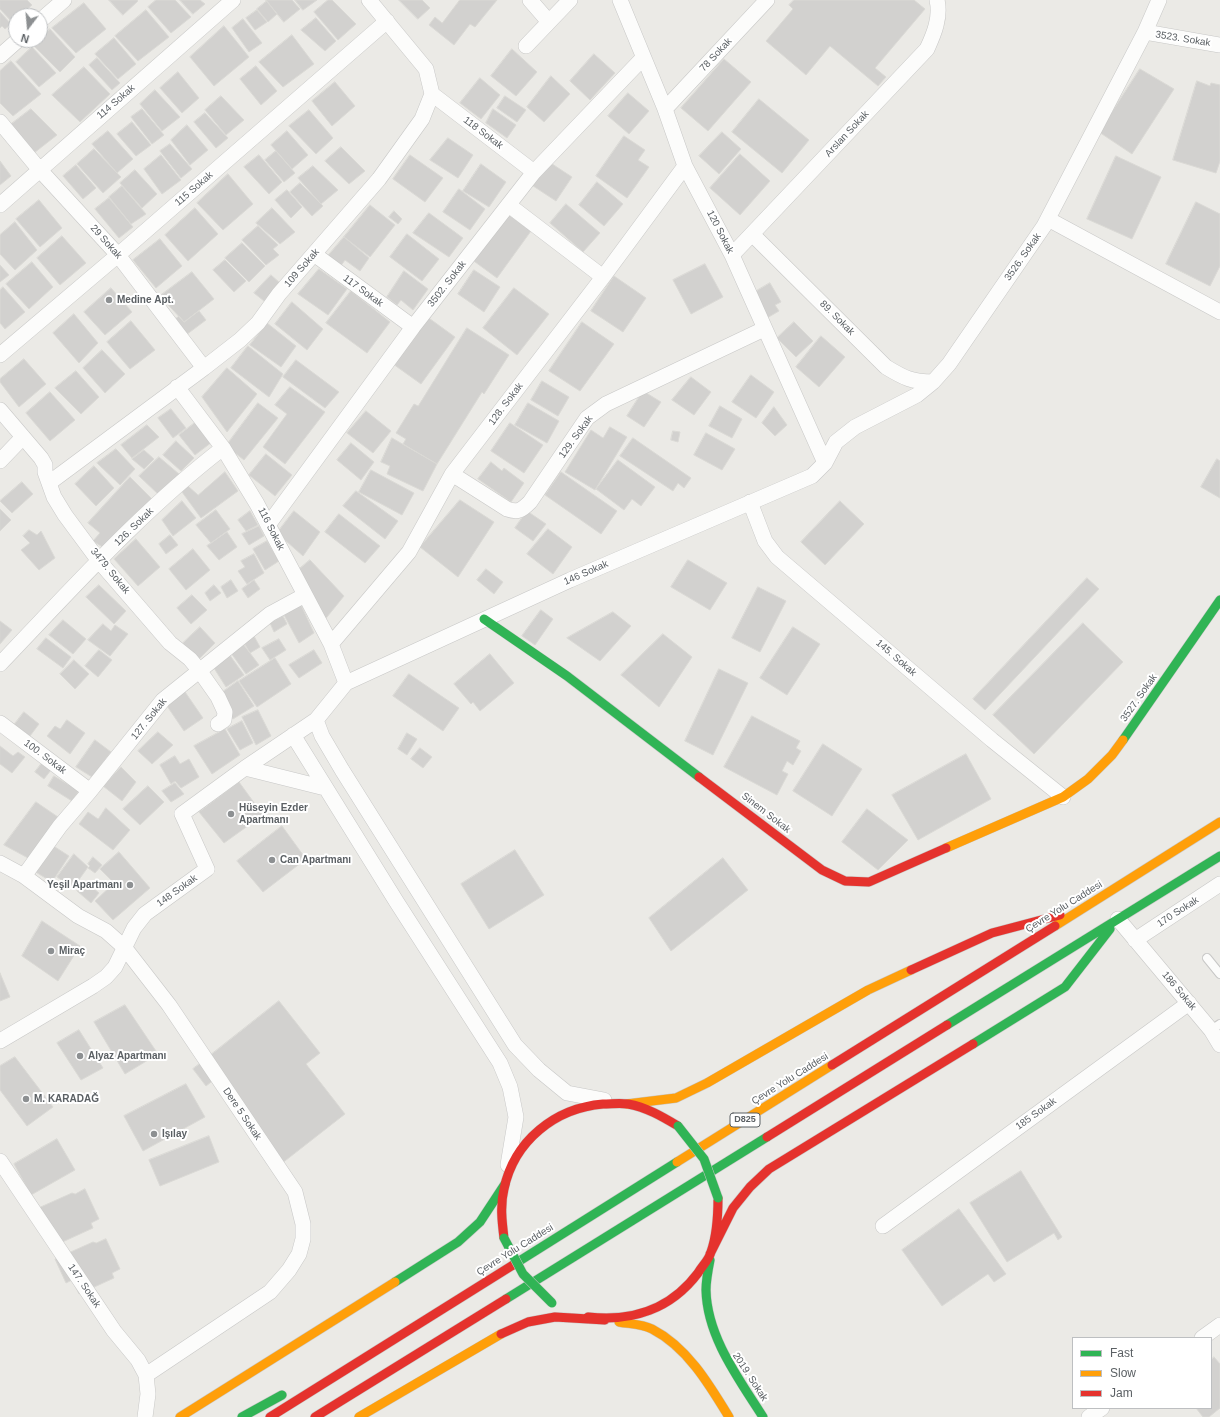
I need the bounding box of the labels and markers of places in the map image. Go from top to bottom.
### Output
place label: Medine Apt. [117,294,174,306]
marker: Medine Apt. [104,295,114,305]
place label: Hüseyin Ezder Apartmanı [239,802,308,826]
marker: Hüseyin Ezder Apartmanı [226,809,236,819]
place label: Can Apartmanı [280,854,351,866]
marker: Can Apartmanı [267,855,277,865]
place label: Yeşil Apartmanı [47,879,122,891]
marker: Yeşil Apartmanı [125,880,135,890]
place label: Miraç [59,945,85,957]
marker: Miraç [46,946,56,956]
place label: Alyaz Apartmanı [88,1050,166,1062]
marker: Alyaz Apartmanı [75,1051,85,1061]
place label: M. KARADAĞ [34,1093,99,1105]
marker: M. KARADAĞ [21,1094,31,1104]
place label: Işılay [162,1128,187,1140]
marker: Işılay [149,1129,159,1139]

